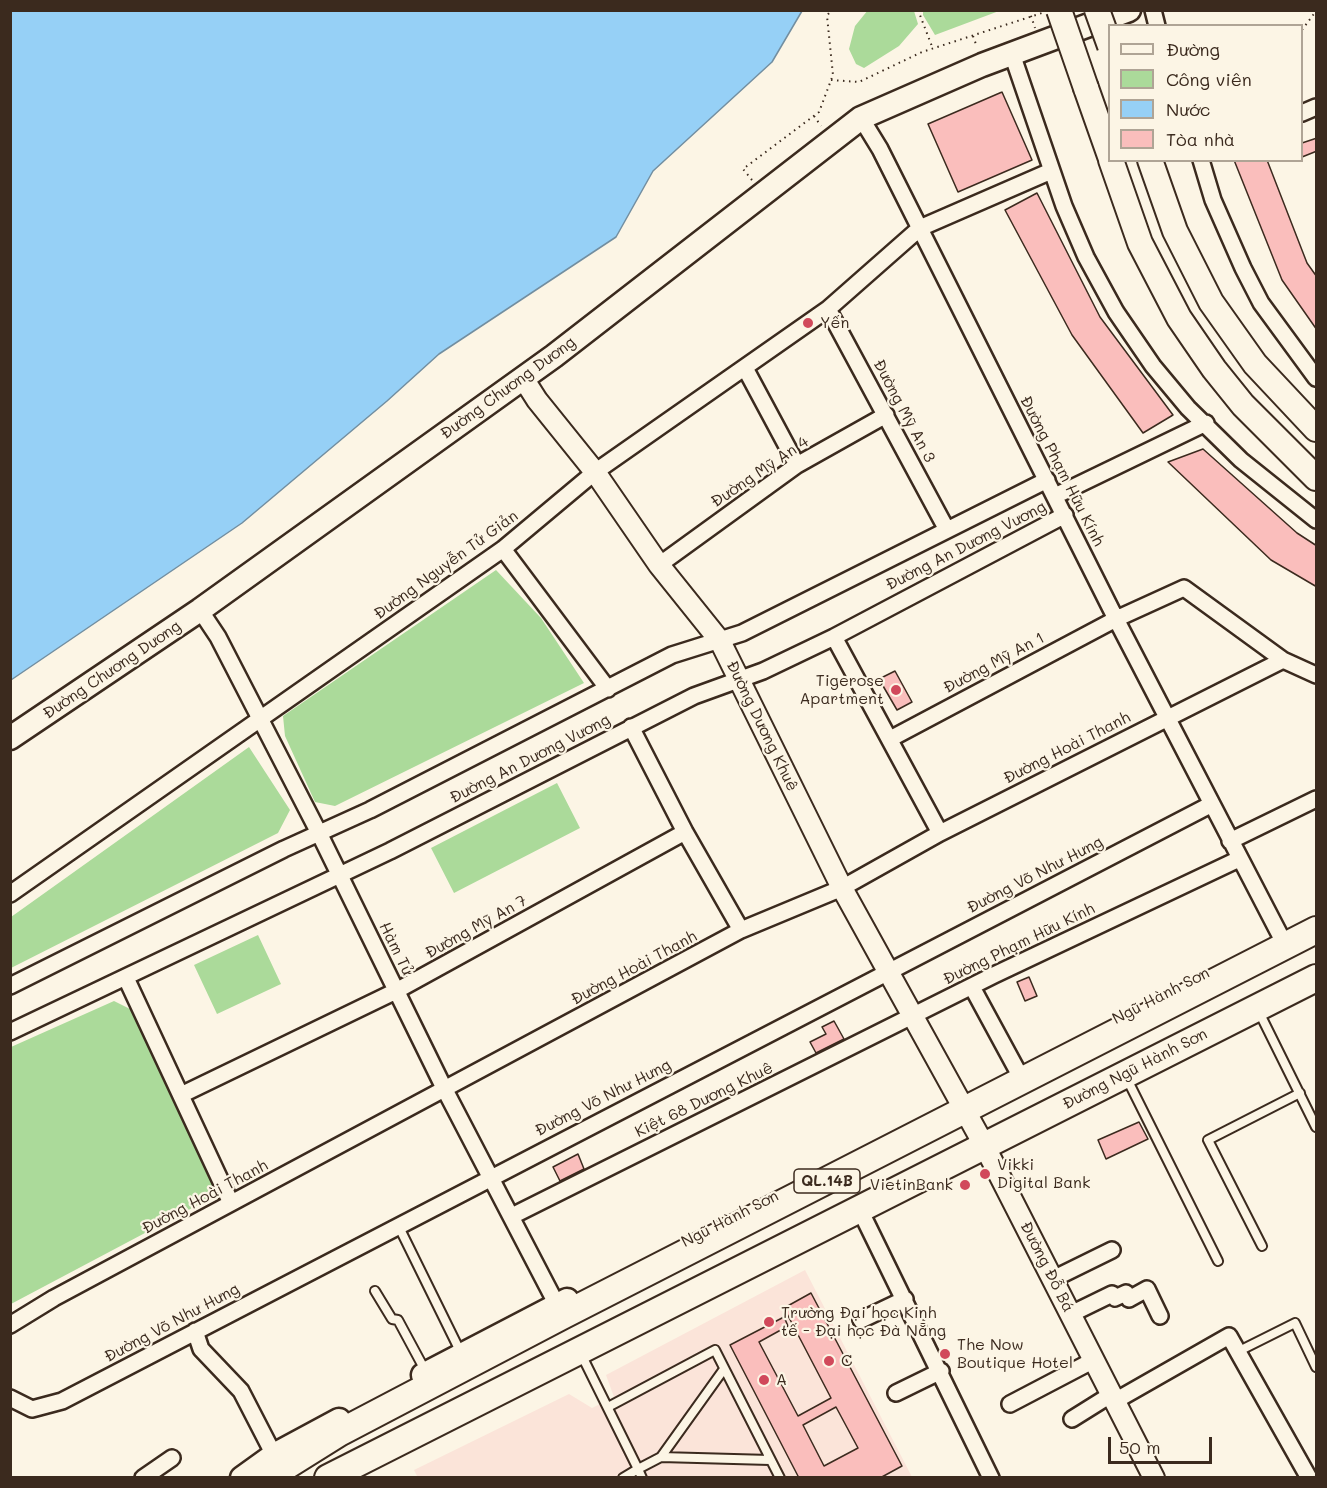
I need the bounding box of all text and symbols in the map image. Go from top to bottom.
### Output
legend [1108,24,1303,162]
text: Đường [1166,37,1220,61]
text: Công viên [1166,67,1252,91]
text: Nước [1166,97,1210,121]
text: Tòa nhà [1166,127,1235,151]
place label: Yến [820,313,849,333]
marker: Yến [801,316,815,330]
street label: Đường Chương Dương [437,333,579,443]
street label: Đường Mỹ An 3 [869,356,939,466]
street label: Đường Phạm Hữu Kính [1016,393,1108,549]
street label: Đường Mỹ An 4 [707,432,813,512]
street label: Đường An Dương Vương [883,497,1049,595]
street label: Đường Nguyễn Tử Giản [370,506,522,624]
street label: Đường Chương Dương [39,617,185,723]
street label: Đường Mỹ An 1 [940,628,1048,698]
street label: Đường Dương Khuê [722,658,802,794]
place label: Tigerose Apartment [799,671,884,709]
marker: Tigerose Apartment [889,683,903,697]
street label: Đường Hoài Thanh [1000,708,1134,788]
street label: Đường An Dương Vương [447,710,613,808]
street label: Đường Võ Như Hưng [964,832,1106,918]
street label: Đường Mỹ An 7 [422,891,530,963]
street label: Đường Phạm Hữu Kính [940,899,1098,989]
street label: Hàm Tử [375,919,417,979]
street label: Đường Hoài Thanh [568,927,700,1009]
street label: Ngũ Hành Sơn [1109,963,1213,1029]
street label: Đường Ngũ Hành Sơn [1059,1024,1211,1114]
street label: Đường Võ Như Hưng [532,1055,674,1141]
street label: Kiệt 68 Dương Khuê [632,1058,776,1142]
place label: Vikki Digital Bank [997,1155,1090,1193]
street label: Đường Hoài Thanh [139,1156,271,1238]
marker: Vikki Digital Bank [978,1167,992,1181]
road number: QL.14B [794,1169,860,1193]
place label: VietinBank [870,1175,953,1195]
marker: VietinBank [958,1178,972,1192]
street label: Ngũ Hành Sơn [678,1186,782,1252]
street label: Đường Đỗ Bá [1016,1218,1078,1316]
street label: Đường Võ Như Hưng [101,1279,243,1367]
place label: Trường Đại học Kinh tế - Đại học Đà Nẵng [781,1303,946,1341]
marker: Trường Đại học Kinh tế - Đại học Đà Nẵng [762,1315,776,1329]
place label: The Now Boutique Hotel [957,1335,1073,1373]
marker: The Now Boutique Hotel [938,1347,952,1361]
place label: C [841,1351,852,1371]
marker: C [822,1354,836,1368]
place label: A [776,1370,787,1390]
marker: A [757,1373,771,1387]
scale bar [1111,1425,1214,1463]
text: 50 m [1119,1435,1161,1459]

